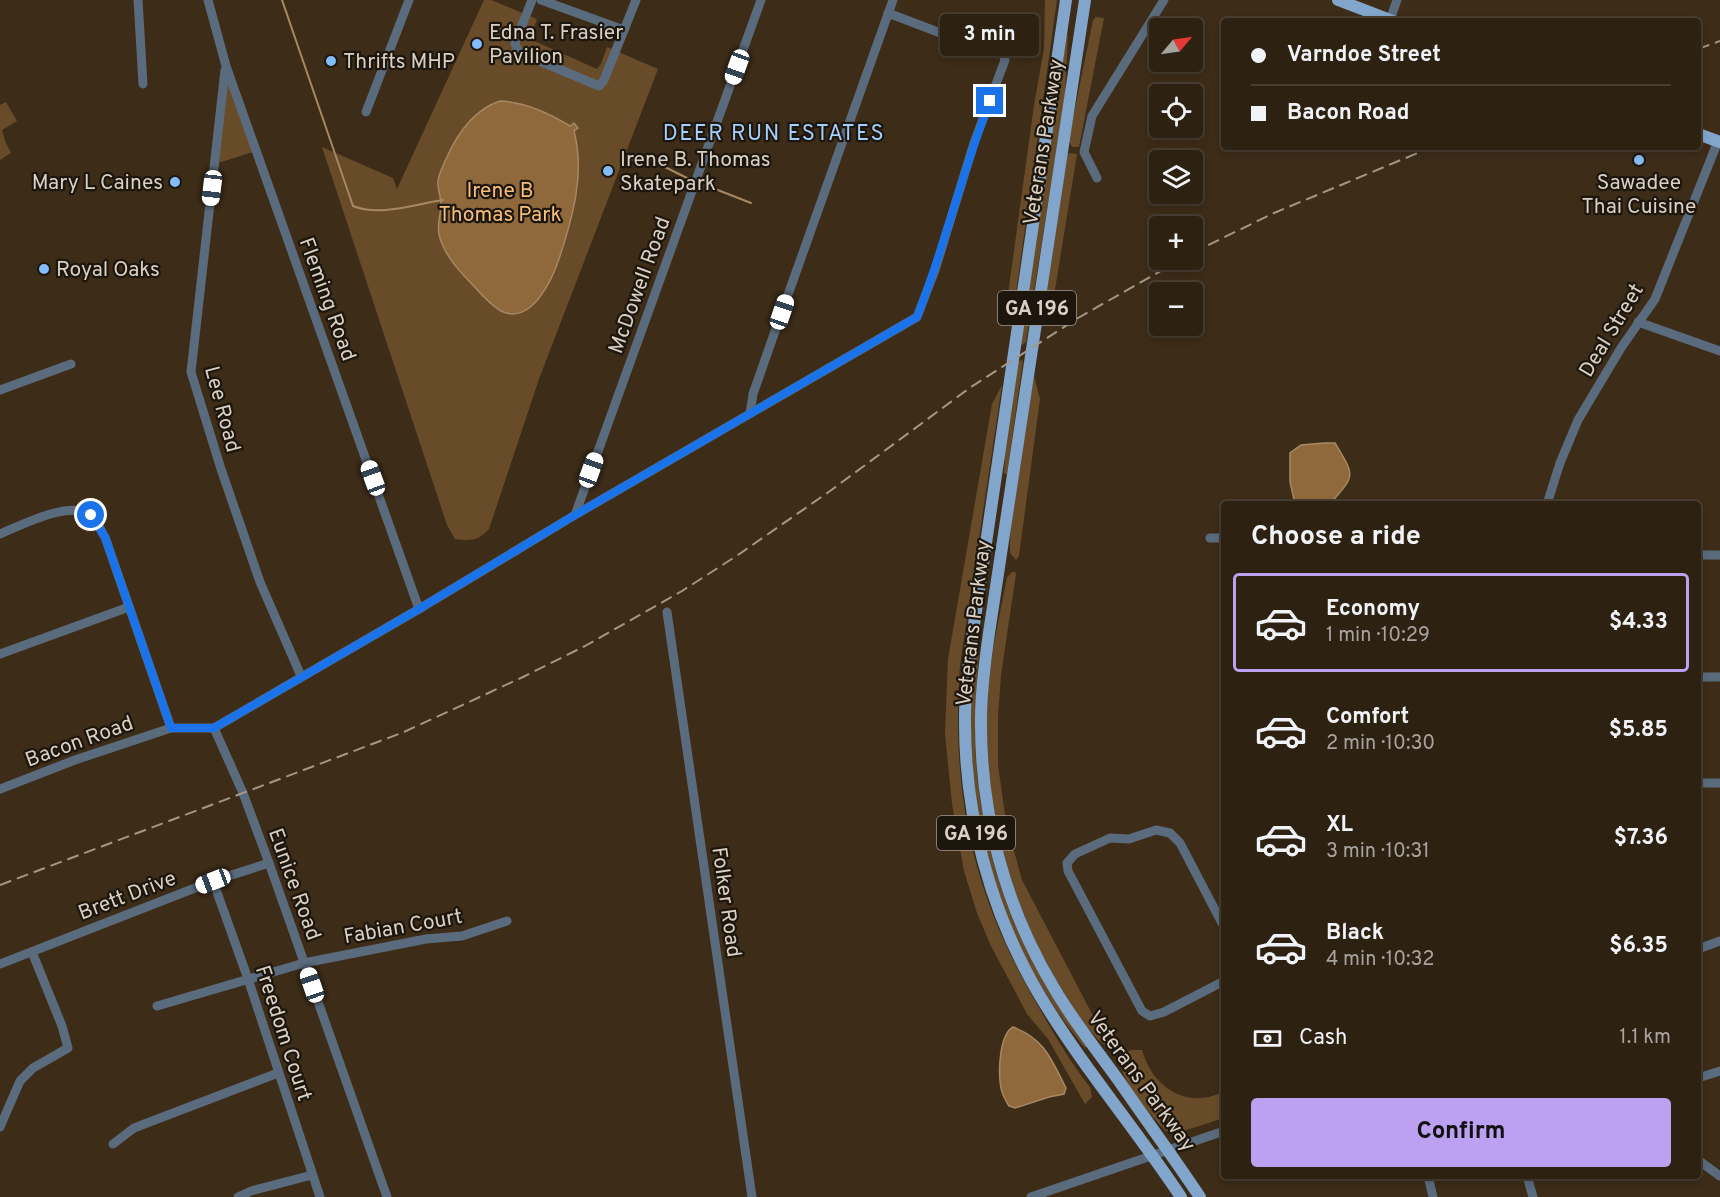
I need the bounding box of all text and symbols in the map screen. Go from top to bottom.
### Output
callout: 3 min [940,14,1040,56]
north arrow [1149,18,1203,72]
map controls [1149,18,1203,336]
place label: Edna T. Frasier Pavilion [489,20,623,71]
text: 3 min [963,22,1016,48]
marker: Edna T. Frasier Pavilion [470,37,484,51]
text: Varndoe Street [1287,42,1441,69]
car [722,47,752,87]
place label: Thrifts MHP [343,49,455,76]
marker: Thrifts MHP [324,54,338,68]
street label: Veterans Parkway [1018,57,1071,227]
button: locate [1149,84,1203,138]
route end [976,87,1003,114]
text: Bacon Road [1287,100,1409,127]
district label: DEER RUN ESTATES [663,121,885,148]
place label: Irene B. Thomas Skatepark [620,147,771,198]
button: layers [1149,150,1203,204]
marker: Sawadee Thai Cuisine [1632,153,1646,167]
marker: Irene B. Thomas Skatepark [601,164,615,178]
car [201,169,223,207]
place label: Mary L Caines [32,170,163,197]
place label: Sawadee Thai Cuisine [1582,170,1696,221]
marker: Mary L Caines [168,175,182,189]
park label: Irene B Thomas Park [438,178,562,229]
street label: McDowell Road [603,213,678,358]
button: + [1149,216,1203,270]
street label: Fleming Road [292,234,361,365]
place label: Royal Oaks [56,257,160,284]
marker: Royal Oaks [37,262,51,276]
street label: Deal Street [1574,279,1651,383]
button: − [1149,282,1203,336]
road number: GA 196 [998,291,1076,325]
car [768,292,796,332]
street label: Lee Road [197,363,246,456]
car [576,450,606,490]
car [358,458,388,498]
route start [77,501,104,528]
text: Choose a ride [1251,520,1421,554]
street label: Veterans Parkway [951,538,998,708]
icon: car [1254,596,1308,650]
text: Economy [1326,596,1420,623]
text: $4.33 [1609,609,1668,636]
text: 1 min · 10:29 [1326,623,1430,649]
icon: car [1254,704,1308,758]
text: Comfort [1326,704,1409,731]
street label: Bacon Road [22,710,137,774]
text: $5.85 [1609,717,1668,744]
text: 2 min · 10:30 [1326,731,1435,757]
icon: car [1254,812,1308,866]
text: XL [1326,812,1353,839]
road number: GA 196 [937,816,1015,850]
street label: Eunice Road [261,825,326,944]
text: $7.36 [1614,825,1668,852]
text: 3 min · 10:31 [1326,839,1430,865]
street label: Folker Road [704,845,747,959]
street label: Brett Drive [75,865,180,927]
car [193,866,233,896]
street label: Fabian Court [342,904,465,951]
icon: car [1254,920,1308,974]
text: Black [1326,920,1384,947]
text: $6.35 [1609,933,1668,960]
text: 4 min · 10:32 [1326,947,1434,973]
street label: Freedom Court [248,962,317,1105]
car [298,965,326,1005]
street label: Veterans Parkway [1081,1006,1201,1158]
icon: cash [1251,1022,1284,1055]
text: Cash [1299,1025,1348,1052]
text: 1.1 km [1619,1025,1671,1051]
button: Confirm [1251,1098,1671,1167]

